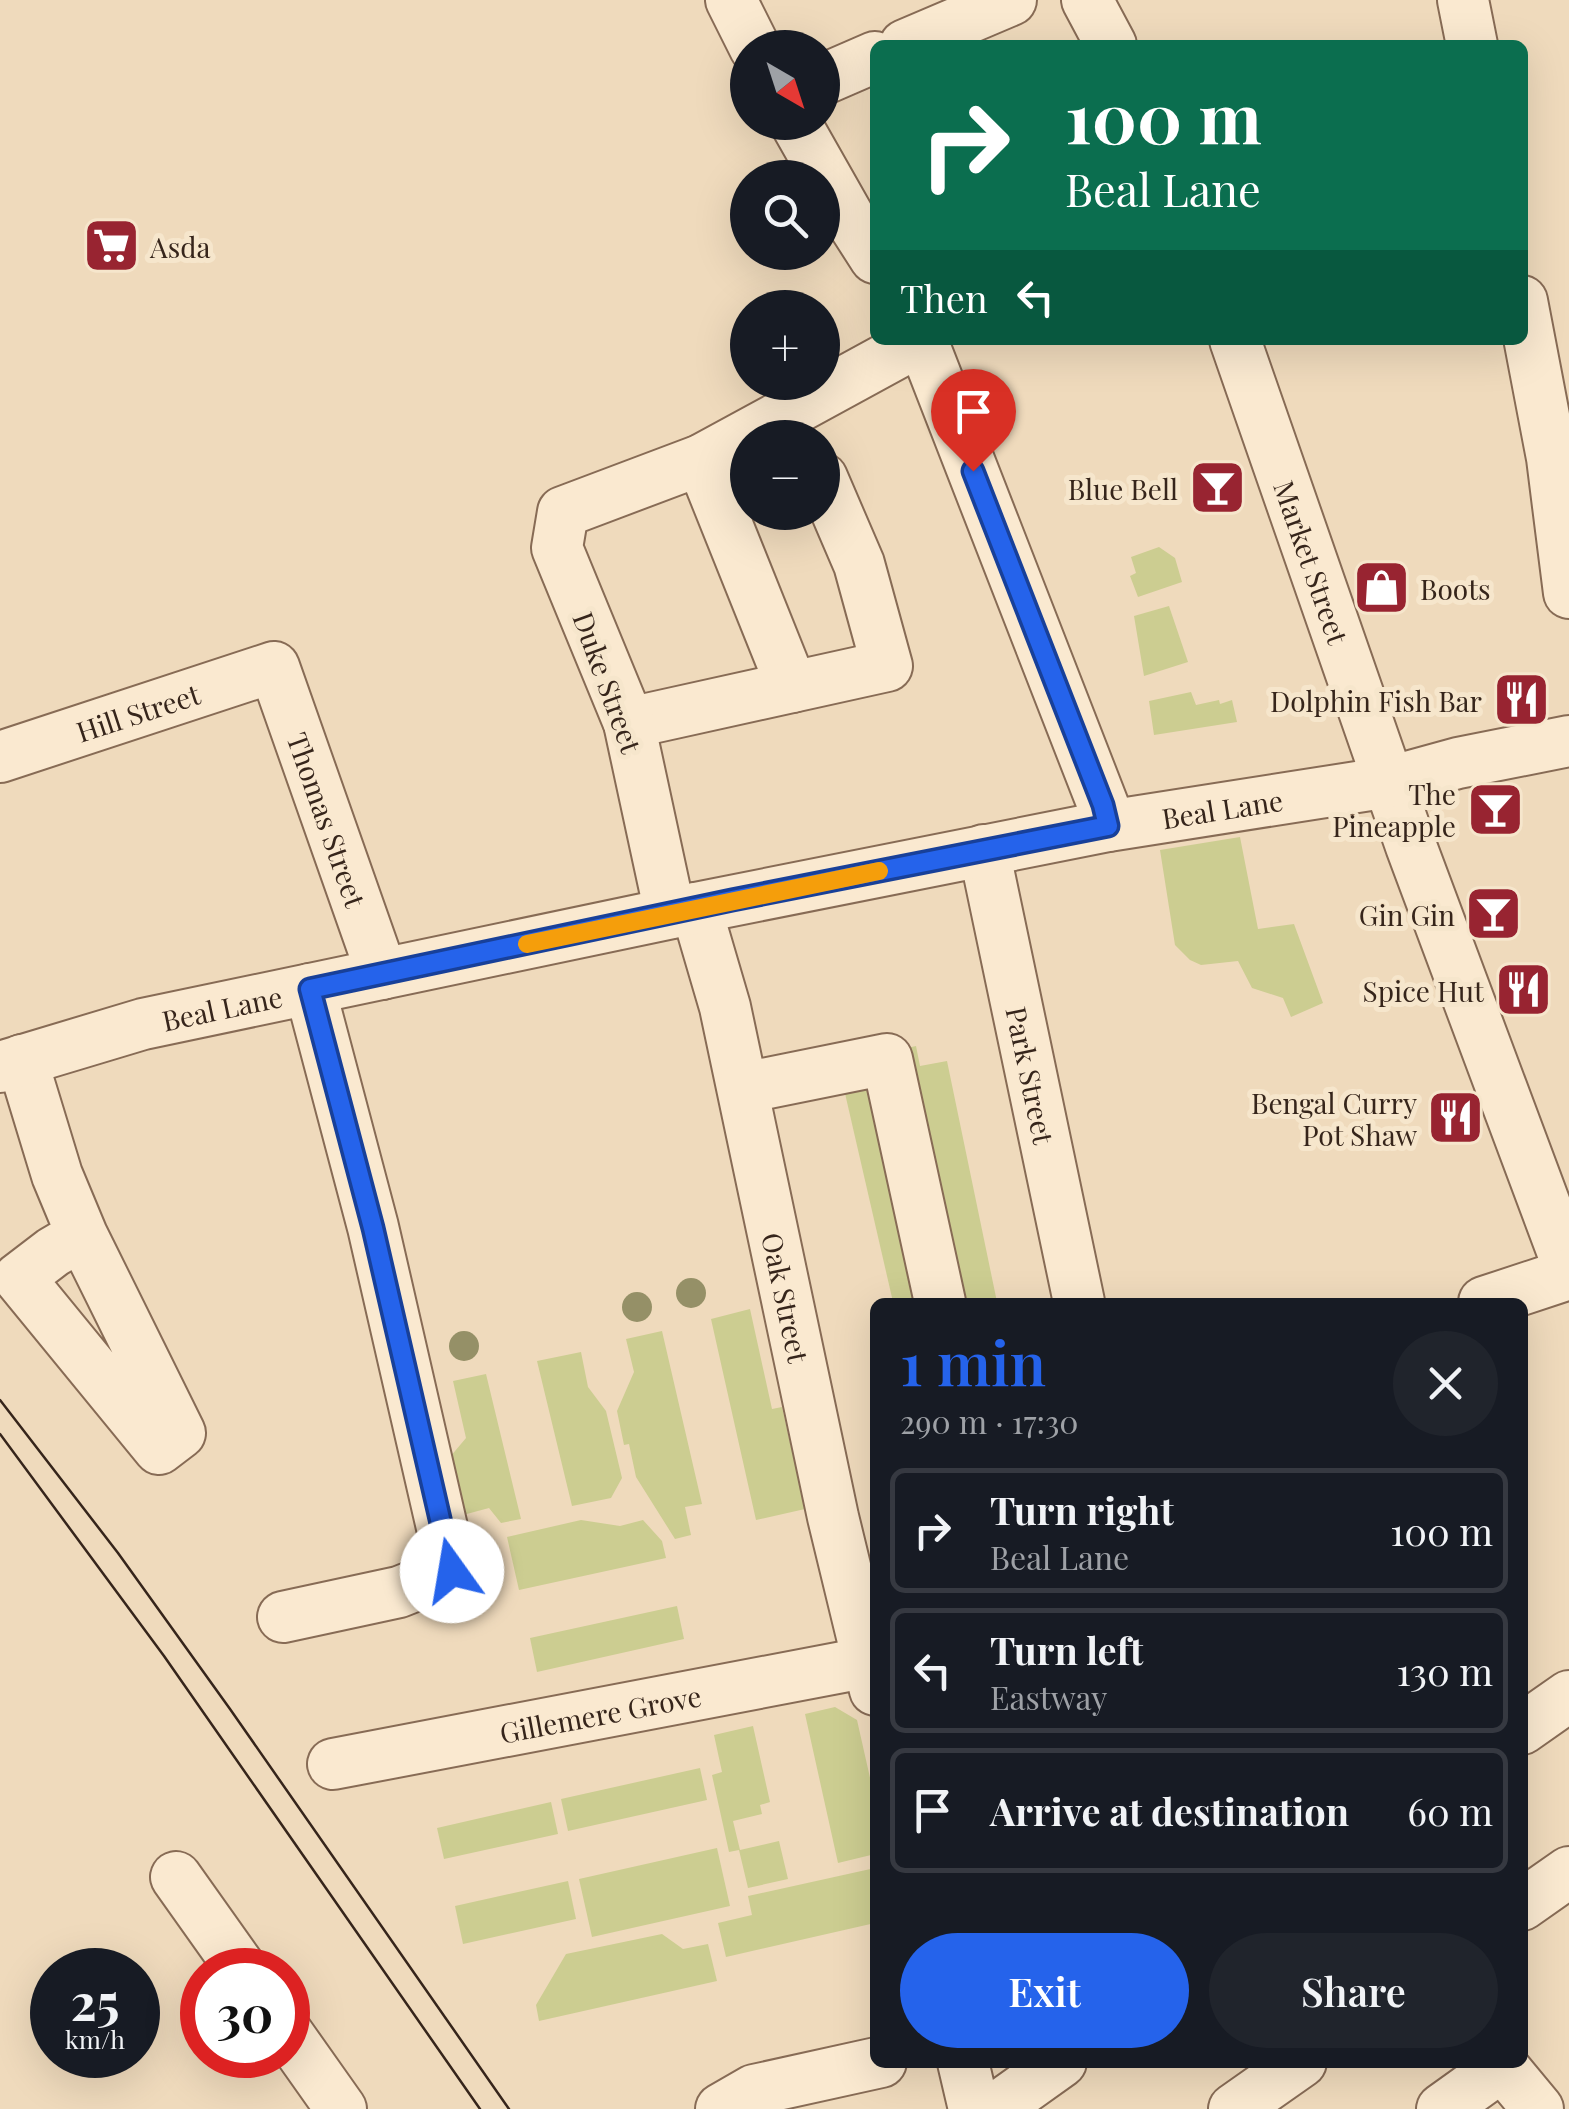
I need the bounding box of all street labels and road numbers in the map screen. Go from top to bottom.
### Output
street label: Market Street [1267,475,1358,650]
street label: Duke Street [565,606,651,759]
street label: Hill Street [71,674,205,749]
street label: Thomas Street [280,727,376,913]
street label: Beal Lane [1159,780,1285,836]
street label: Beal Lane [159,977,285,1038]
street label: Park Street [999,1003,1064,1148]
street label: Oak Street [755,1229,818,1367]
street label: Gillemere Grove [496,1676,704,1750]

